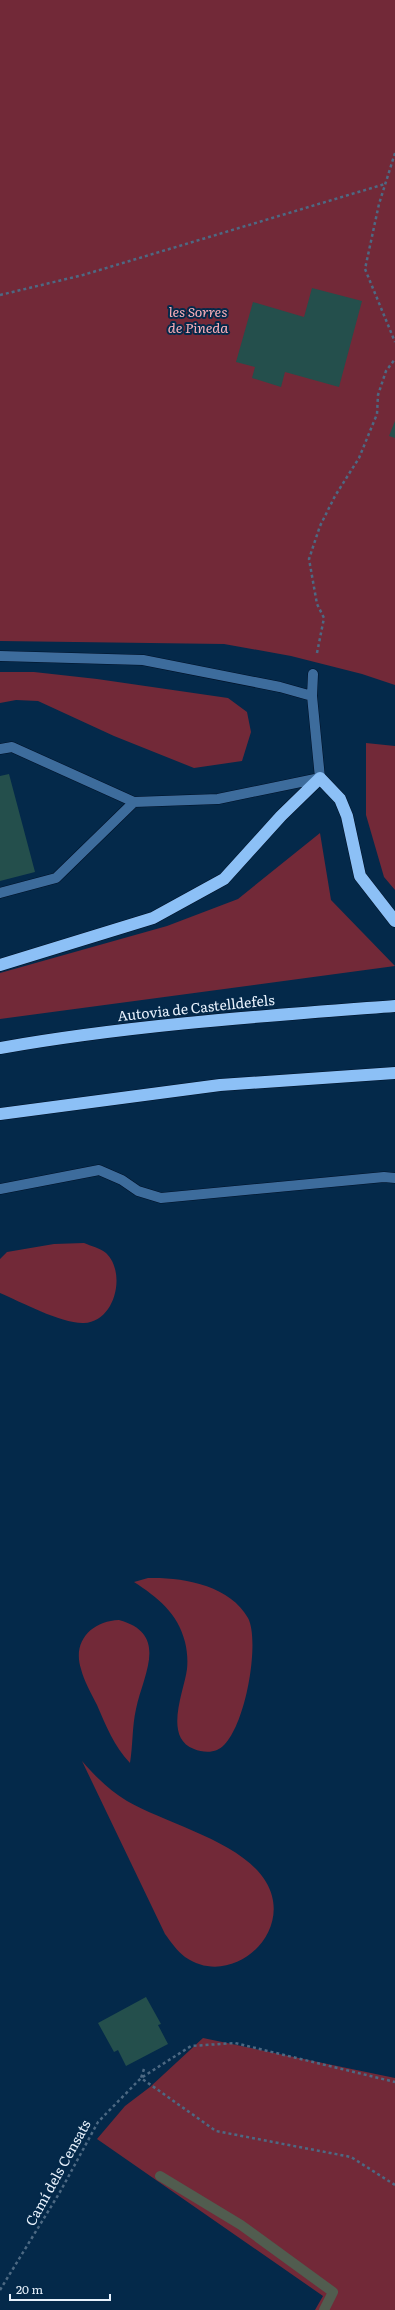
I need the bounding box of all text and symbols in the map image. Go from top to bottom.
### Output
park label: les Sorres de Pineda [168,301,228,337]
street label: Autovia de Castelldefels [116,989,275,1025]
street label: Camí dels Censats [20,2116,95,2229]
scale bar [10,2276,110,2302]
text: 20 m [16,2280,43,2298]

